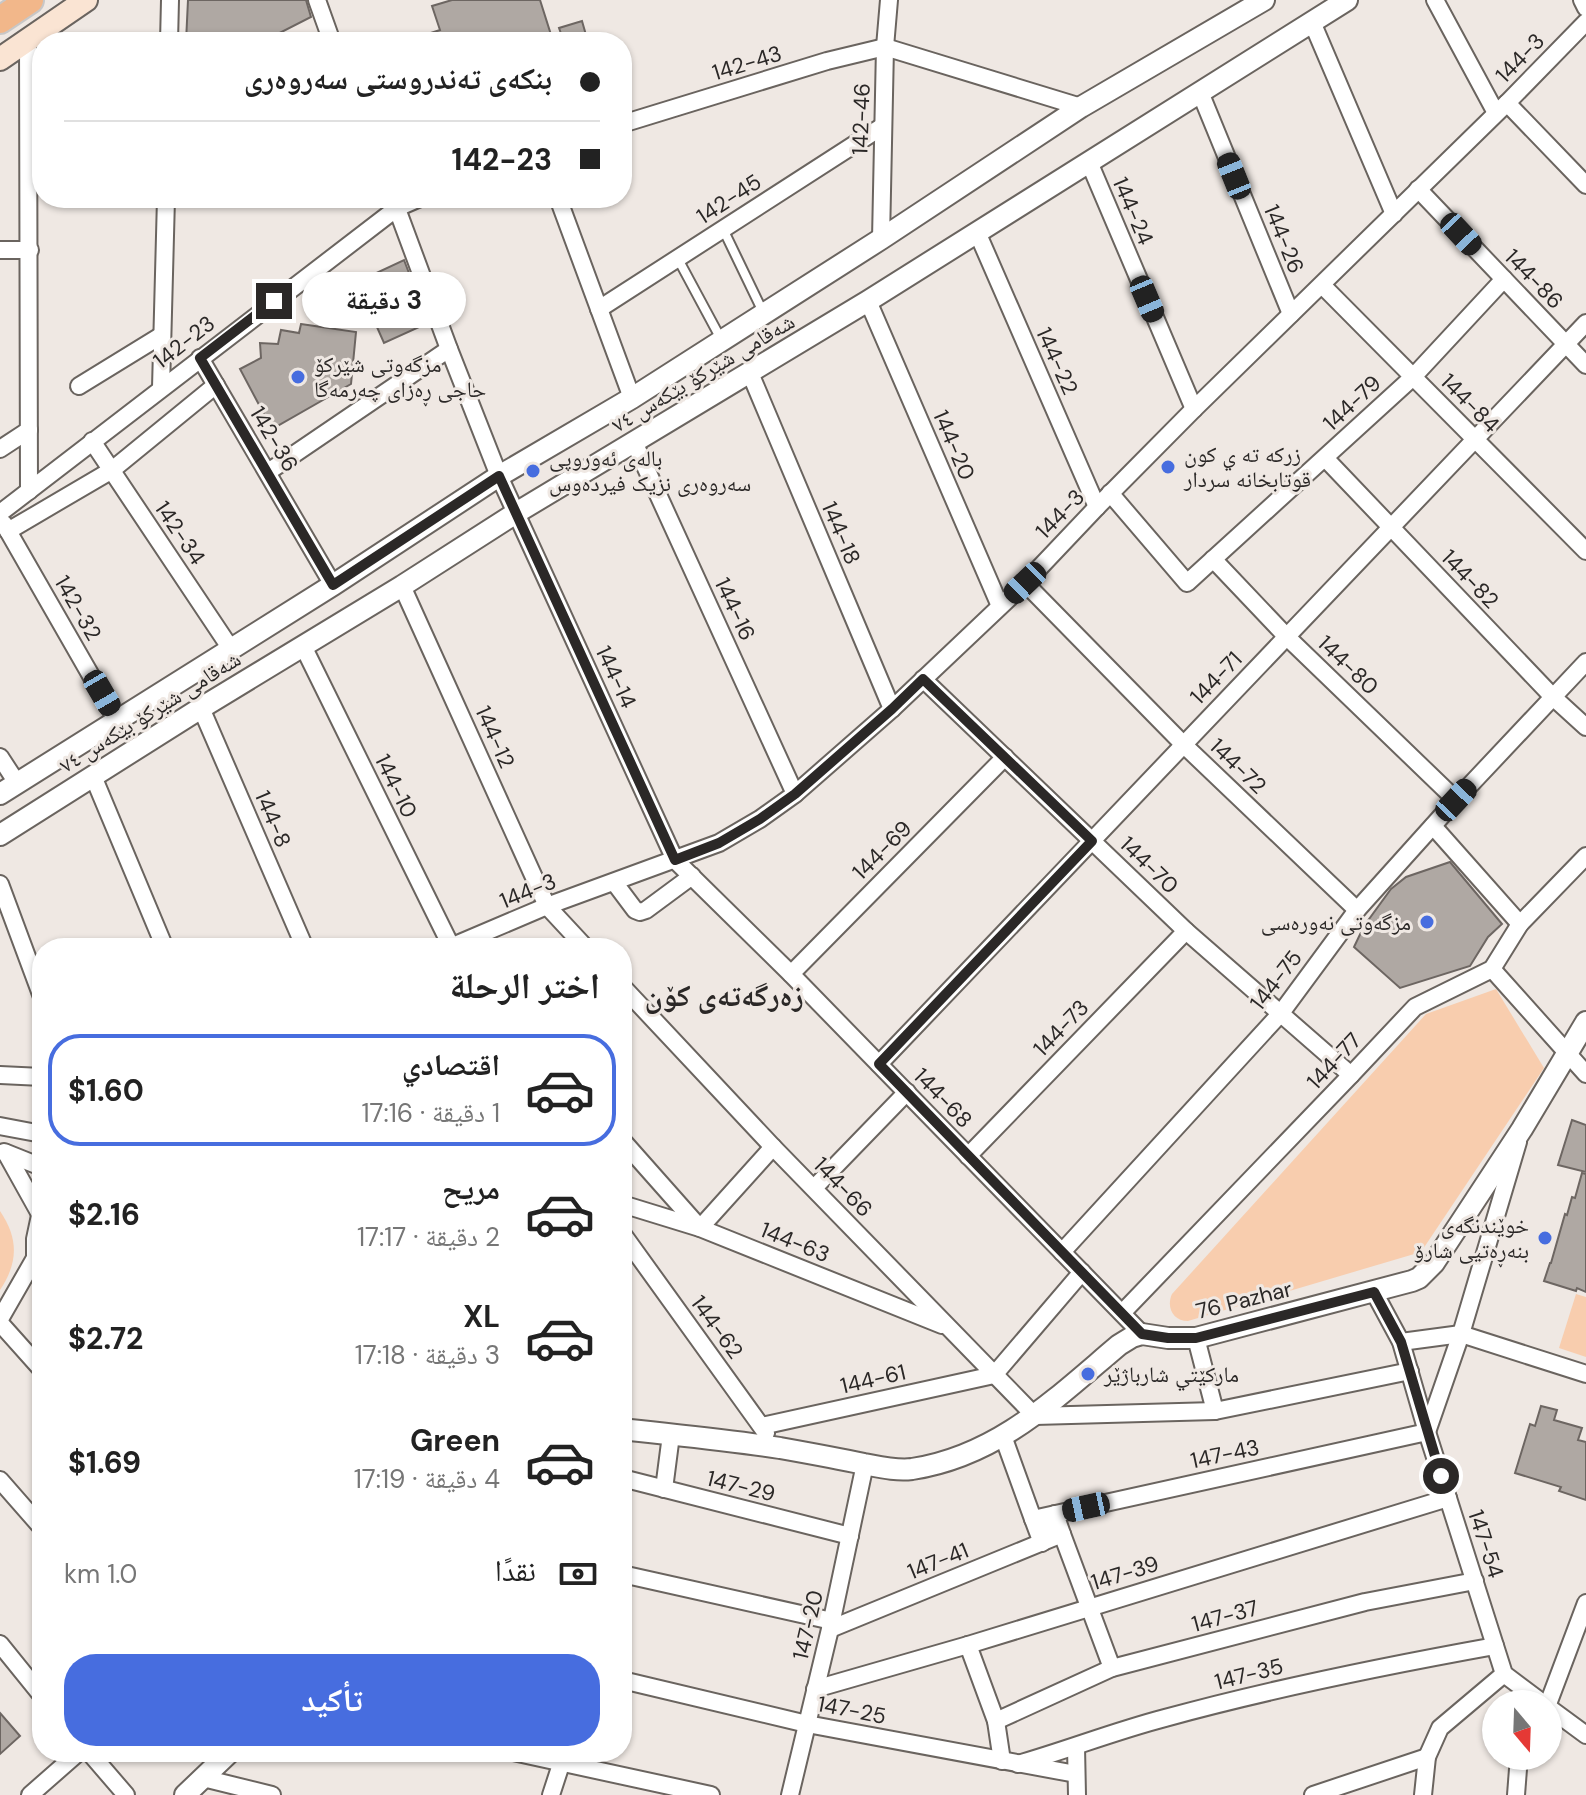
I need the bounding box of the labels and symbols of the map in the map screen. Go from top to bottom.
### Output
street label: 144-3 [1489,27,1551,89]
street label: 142-43 [709,39,785,87]
street label: 142-46 [845,83,877,155]
car [1214,149,1254,203]
street label: 142-45 [691,167,767,231]
street label: 144-24 [1106,173,1160,249]
street label: 144-26 [1257,200,1311,278]
car [1436,208,1486,260]
street label: 144-86 [1498,243,1570,315]
car [1127,272,1167,326]
callout: 3 دقيقة [302,273,466,329]
route end [256,283,292,319]
street label: شەقامی شێرکۆ بێکەس ٧٤ [606,307,800,439]
street label: 142-23 [147,309,221,375]
street label: 144-22 [1029,323,1085,399]
place label: مزگەوتی شێرکۆ حاجی ڕەزای چەرمەگا [314,350,486,406]
street label: 144-84 [1434,367,1506,439]
marker: مزگەوتی شێرکۆ حاجی ڕەزای چەرمەگا [289,368,307,386]
street label: 144-79 [1317,369,1387,437]
street label: 142-36 [243,401,305,477]
street label: 144-20 [926,406,982,484]
place label: زركه ته ي كون قوتابخانه سردار [1183,440,1311,494]
place label: بالەی ئەوروپی سەروەری نزیک فیردەوس [549,444,751,498]
marker: زركه ته ي كون قوتابخانه سردار [1159,458,1177,476]
marker: بالەی ئەوروپی سەروەری نزیک فیردەوس [524,462,542,480]
street label: 144-3 [1029,483,1091,545]
street label: 142-34 [148,495,212,571]
street label: 144-18 [815,497,867,569]
street label: 144-82 [1435,543,1505,615]
car [999,558,1051,608]
street label: 142-32 [48,570,108,646]
street label: 144-16 [708,573,762,645]
street label: 144-80 [1311,629,1385,701]
street label: 144-14 [589,641,643,713]
street label: شەقامی شێرکۆ بێکەس ٧٤ [54,644,246,780]
street label: 144-71 [1184,645,1248,711]
car [80,666,124,720]
street label: 144-12 [469,701,521,773]
street label: 144-72 [1203,732,1273,800]
street label: 144-10 [368,749,424,823]
car [1431,774,1481,826]
street label: 144-8 [248,786,298,852]
street label: 144-69 [846,814,918,886]
street label: 144-70 [1114,830,1184,900]
street label: 144-3 [495,867,561,915]
place label: مزگەوتی نەورەسی [1261,908,1411,937]
marker: مزگەوتی نەورەسی [1418,913,1436,931]
street label: 144-75 [1243,944,1309,1016]
district label: زەرگەتەی کۆن [644,976,804,1015]
street label: 144-73 [1027,993,1095,1063]
street label: 144-77 [1300,1026,1368,1096]
street label: 144-68 [907,1062,979,1134]
street label: 144-66 [807,1151,879,1223]
place label: خوێندنگەی بنەڕەتیی شارۆ [1414,1211,1529,1267]
street label: 144-63 [756,1215,834,1269]
marker: خوێندنگەی بنەڕەتیی شارۆ [1536,1229,1554,1247]
street label: 76 Pazhar [1193,1274,1295,1326]
street label: 144-62 [684,1290,750,1364]
street label: 144-61 [838,1357,908,1401]
place label: مارکێتي شارباژێر [1103,1360,1239,1391]
marker: مارکێتي شارباژێر [1079,1365,1097,1383]
street label: 147-43 [1188,1433,1262,1475]
route start [1423,1458,1459,1494]
street label: 147-29 [704,1464,778,1508]
car [1060,1490,1112,1524]
street label: 147-54 [1461,1506,1511,1582]
street label: 147-41 [903,1536,973,1586]
street label: 147-39 [1088,1549,1162,1597]
street label: 147-20 [786,1587,830,1663]
street label: 147-37 [1189,1593,1261,1639]
street label: 147-35 [1212,1652,1286,1696]
street label: 147-25 [815,1689,889,1731]
north arrow [1482,1690,1562,1770]

